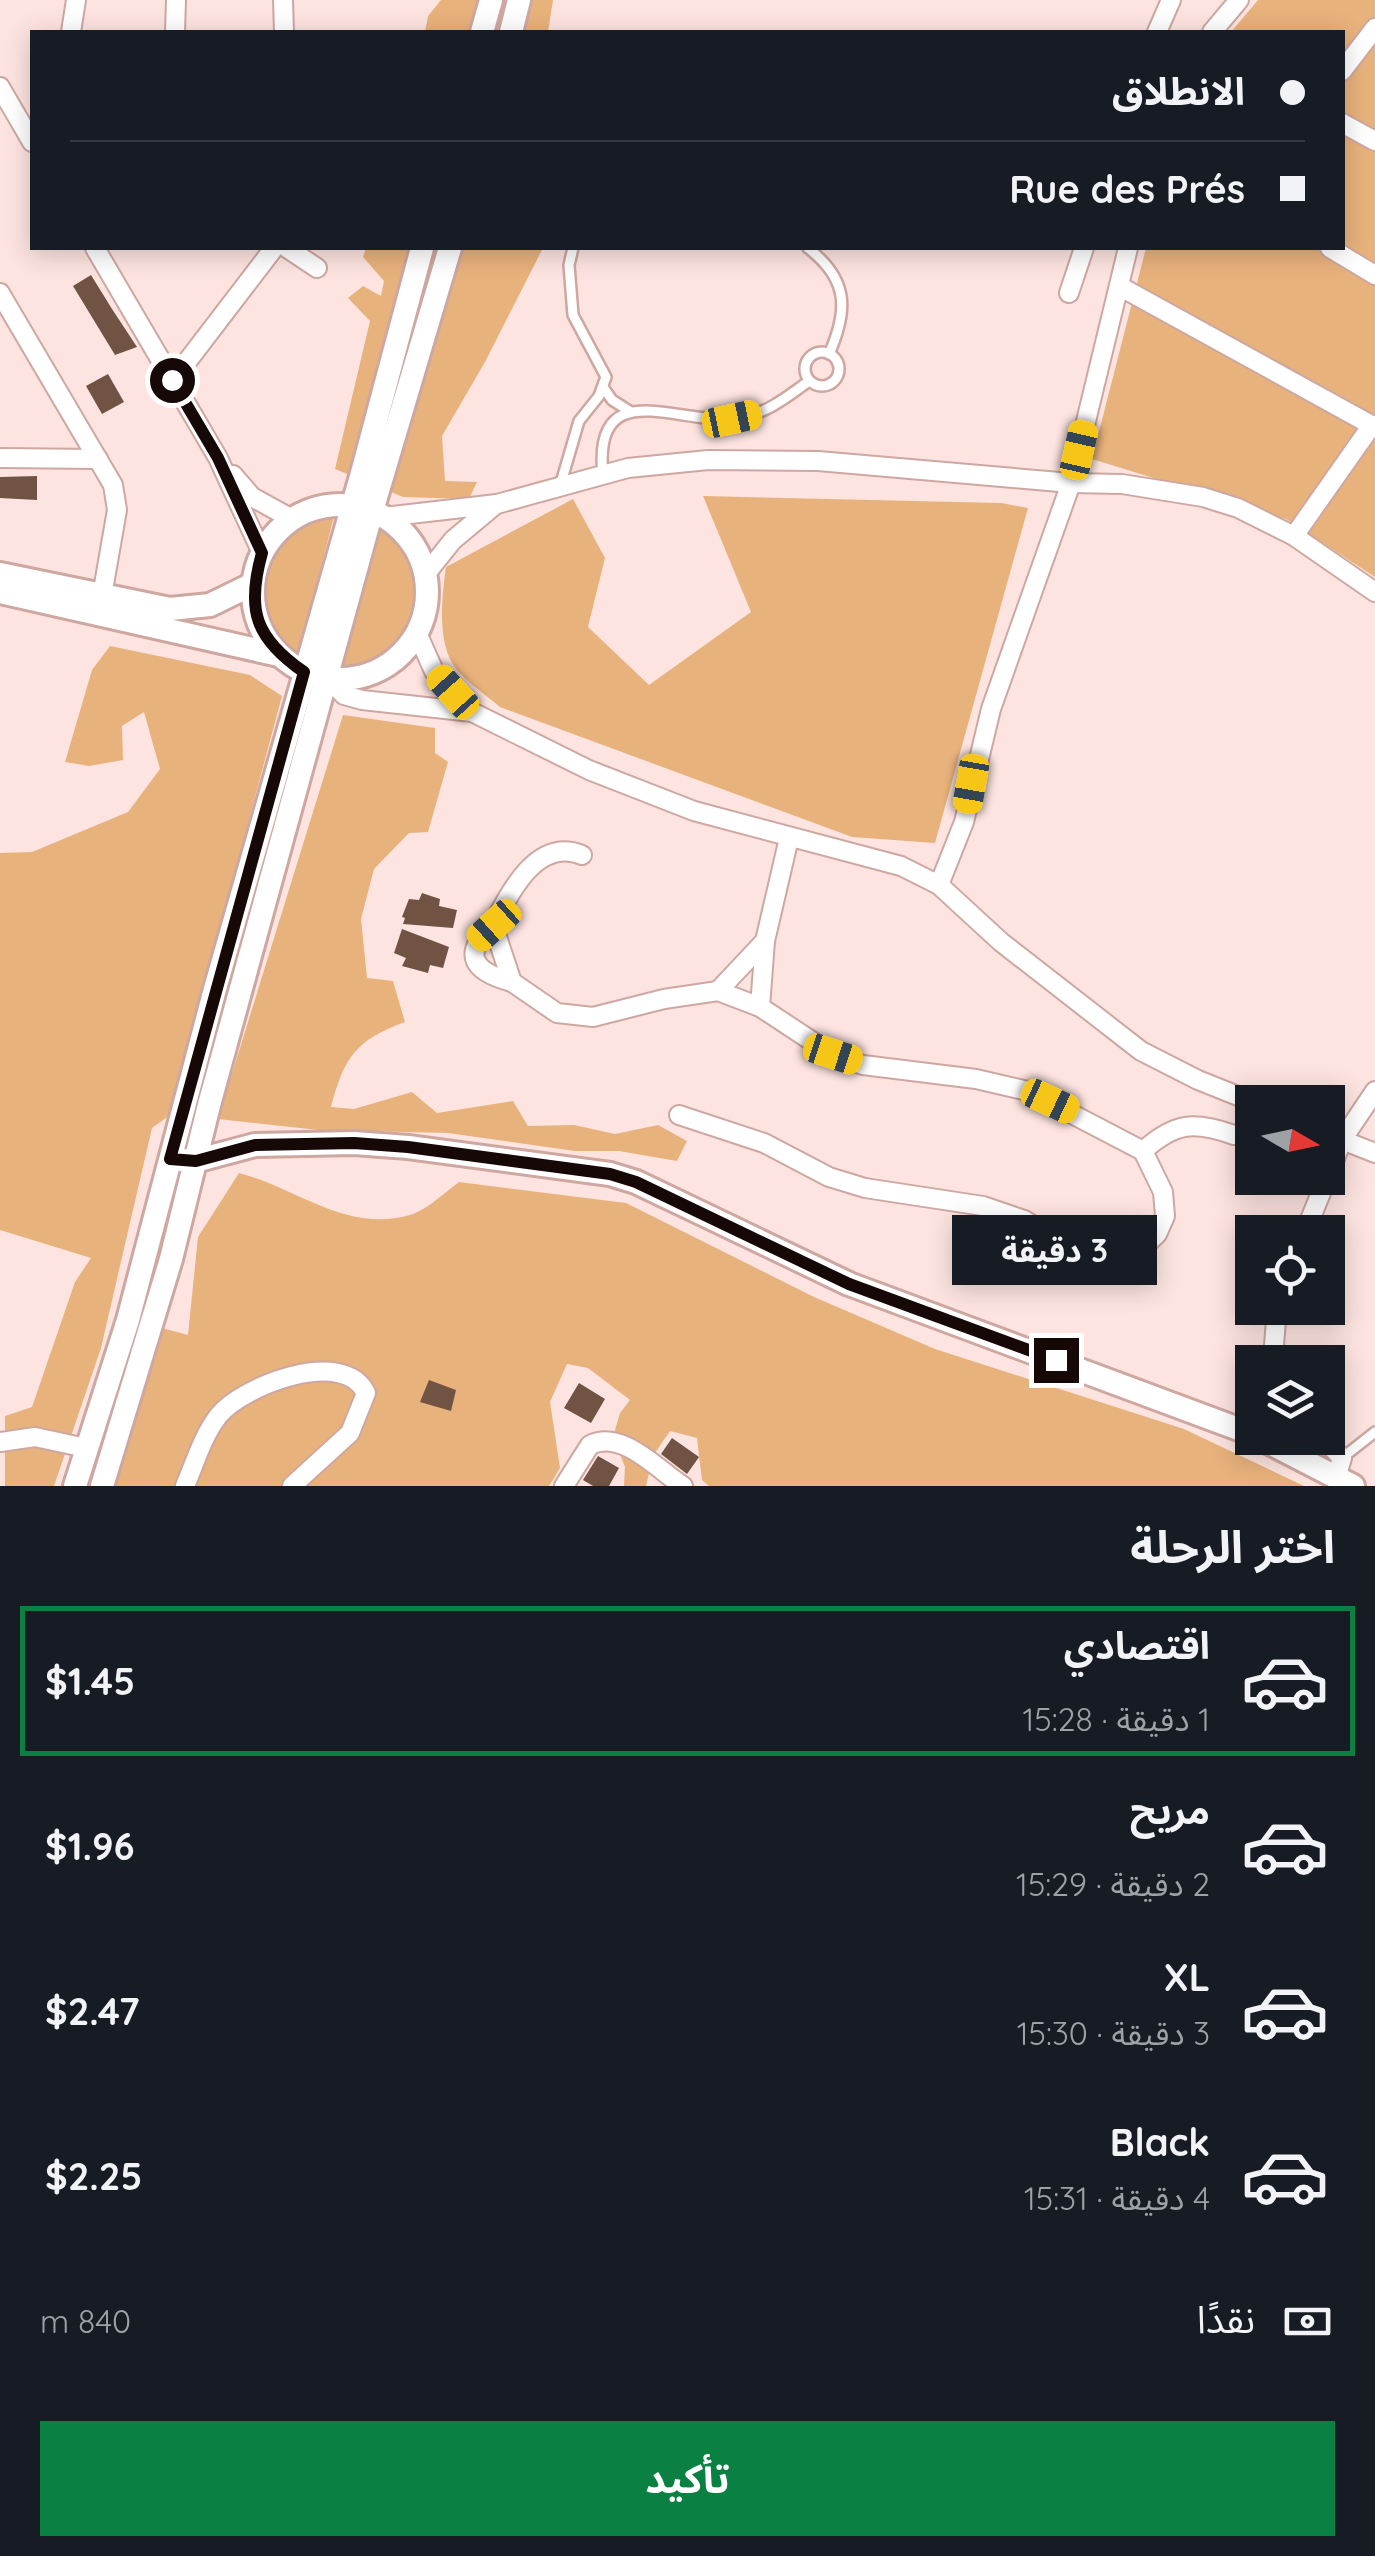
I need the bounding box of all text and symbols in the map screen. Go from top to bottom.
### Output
text: الانطلاق [1112,67,1245,115]
text: Rue des Prés [1009,165,1245,213]
route start [150,358,195,403]
car [700,398,764,440]
car [1058,417,1100,483]
car [422,660,484,724]
car [951,752,991,816]
car [462,894,526,956]
car [800,1030,866,1078]
car [1016,1075,1084,1127]
north arrow [1235,1085,1345,1195]
map controls [1235,1085,1345,1455]
callout: 3 دقيقة [954,1215,1158,1285]
button: locate [1235,1215,1345,1325]
text: 3 دقيقة [1001,1230,1108,1270]
route end [1034,1338,1079,1383]
button: layers [1235,1345,1345,1455]
text: اختر الرحلة [1130,1518,1335,1574]
text: اقتصادي [1064,1621,1210,1669]
icon: car [1240,1636,1330,1726]
text: $1.45 [45,1657,135,1705]
text: 1 دقيقة · 15:28 [1023,1699,1210,1739]
text: مريح [1130,1786,1210,1834]
icon: car [1240,1801,1330,1891]
text: $1.96 [45,1822,135,1870]
text: 2 دقيقة · 15:29 [1016,1864,1210,1904]
text: XL [1164,1953,1210,2001]
icon: car [1240,1966,1330,2056]
text: $2.47 [45,1987,140,2035]
text: 3 دقيقة · 15:30 [1017,2013,1210,2053]
text: Black [1110,2118,1210,2166]
icon: car [1240,2131,1330,2221]
text: $2.25 [45,2152,142,2200]
text: 4 دقيقة · 15:31 [1024,2178,1210,2218]
icon: cash [1280,2294,1335,2349]
text: نقدًا [1197,2295,1255,2343]
text: 840 m [40,2301,131,2341]
button: تأكيد [40,2421,1335,2536]

